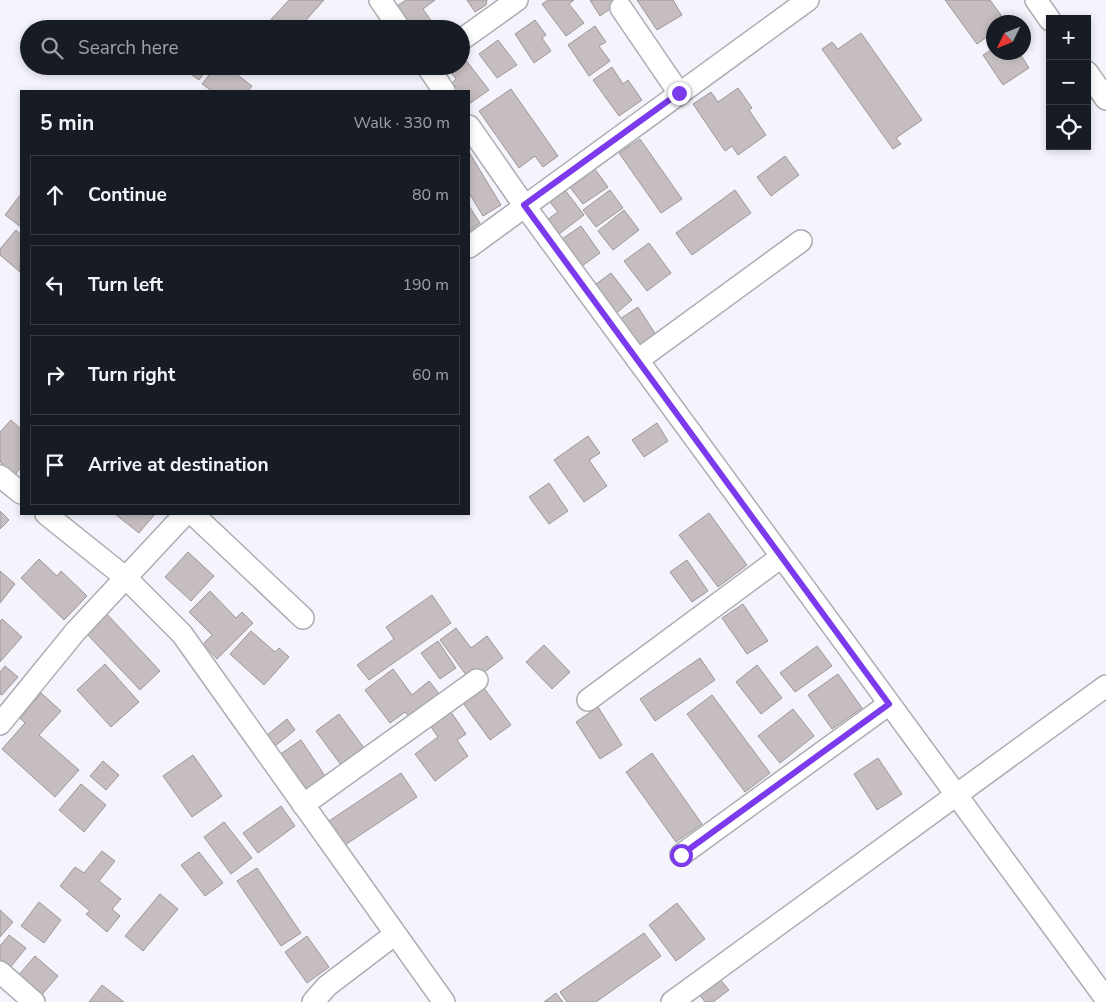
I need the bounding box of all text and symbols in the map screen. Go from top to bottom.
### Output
north arrow [986,15,1031,60]
map controls [1046,15,1091,150]
button: + [1046,15,1091,60]
search box [20,20,470,75]
icon: search [38,34,66,62]
text: Search here [78,35,179,61]
button: − [1046,60,1091,105]
route end [668,82,691,105]
button: locate [1046,105,1091,150]
text: 5 min [40,109,94,137]
text: Walk · 330 m [354,112,450,134]
icon: ahead [41,181,69,209]
text: Continue [88,182,167,208]
text: 80 m [412,184,449,206]
icon: left [41,271,69,299]
text: Turn left [88,272,163,298]
text: 190 m [402,274,449,296]
icon: right [41,361,69,389]
text: Turn right [88,362,175,388]
text: 60 m [412,364,449,386]
icon: arrive [41,451,69,479]
text: Arrive at destination [88,452,269,478]
route start [670,844,693,867]

